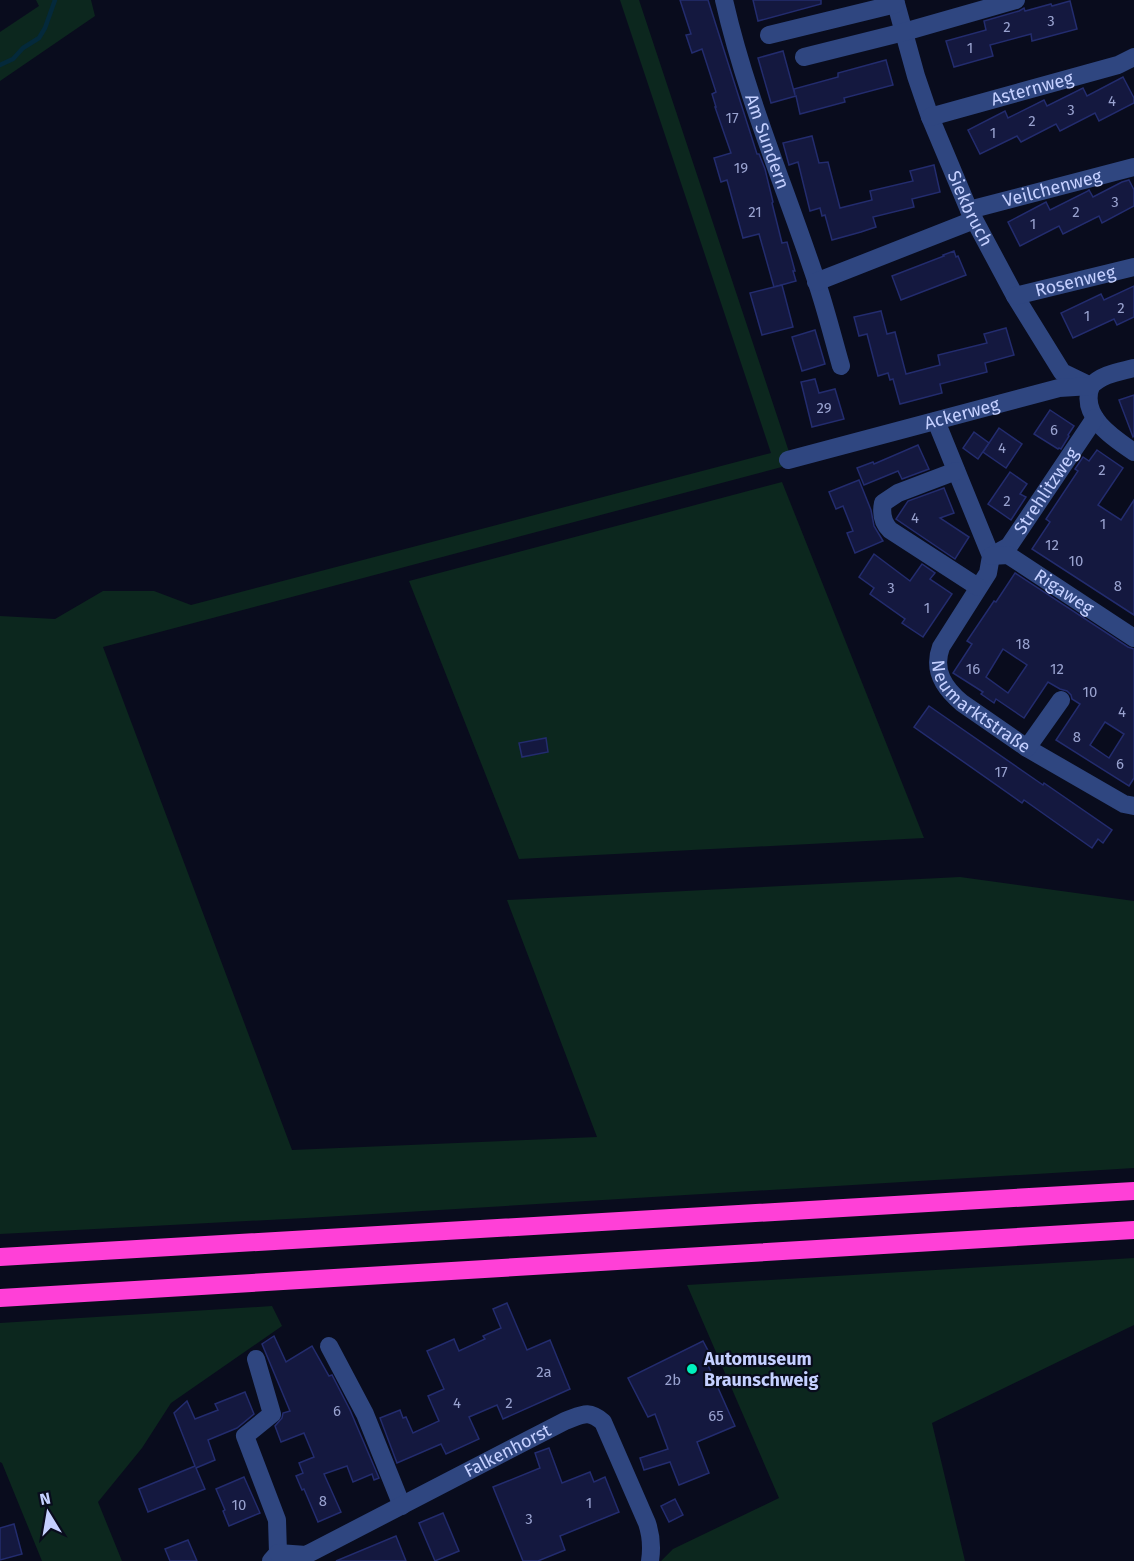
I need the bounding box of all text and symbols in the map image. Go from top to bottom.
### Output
house number: 3 [1047,12,1055,30]
house number: 2 [1003,18,1011,36]
house number: 1 [967,39,973,57]
street label: Asternweg [989,67,1076,111]
street label: Am Sundern [740,91,794,192]
house number: 4 [1108,92,1116,110]
house number: 3 [1067,101,1075,119]
house number: 17 [725,109,739,127]
house number: 2 [1028,112,1036,130]
house number: 1 [990,124,996,142]
house number: 19 [734,159,748,177]
street label: Veilchenweg [1000,165,1105,212]
street label: Siekbruch [943,167,997,250]
house number: 3 [1111,193,1119,211]
house number: 21 [748,203,762,221]
house number: 2 [1072,203,1080,221]
house number: 1 [1030,215,1036,233]
street label: Rosenweg [1033,261,1118,302]
house number: 2 [1117,299,1125,317]
house number: 1 [1084,307,1090,325]
street label: Ackerweg [922,393,1003,434]
house number: 29 [816,399,832,417]
house number: 6 [1050,421,1058,439]
house number: 4 [998,439,1006,457]
street label: Strehlitzweg [1009,443,1083,538]
house number: 2 [1098,461,1106,479]
house number: 2 [1003,492,1011,510]
house number: 4 [911,509,919,527]
house number: 1 [1100,515,1106,533]
house number: 12 [1045,536,1059,554]
house number: 10 [1069,552,1083,570]
street label: Rigaweg [1030,564,1098,620]
house number: 8 [1114,577,1122,595]
house number: 3 [887,579,895,597]
house number: 1 [924,599,930,617]
house number: 18 [1016,635,1030,653]
street label: Neumarktstraße [927,659,1035,758]
house number: 16 [966,660,980,678]
house number: 12 [1050,660,1064,678]
house number: 10 [1083,683,1097,701]
house number: 4 [1118,703,1126,721]
house number: 8 [1073,728,1081,746]
house number: 6 [1116,755,1124,773]
house number: 17 [994,763,1008,781]
place label: Automuseum Braunschweig [703,1348,818,1391]
marker: Automuseum Braunschweig [685,1362,699,1376]
house number: 2a [536,1363,552,1381]
house number: 2b [665,1371,681,1389]
house number: 4 [453,1394,461,1412]
house number: 2 [505,1394,513,1412]
house number: 6 [333,1402,341,1420]
house number: 65 [708,1407,724,1425]
street label: Falkenhorst [460,1419,555,1482]
north arrow [18,1483,78,1543]
text: N [38,1488,52,1509]
house number: 8 [319,1492,327,1510]
house number: 1 [586,1494,592,1512]
house number: 10 [232,1496,246,1514]
house number: 3 [525,1510,533,1528]

